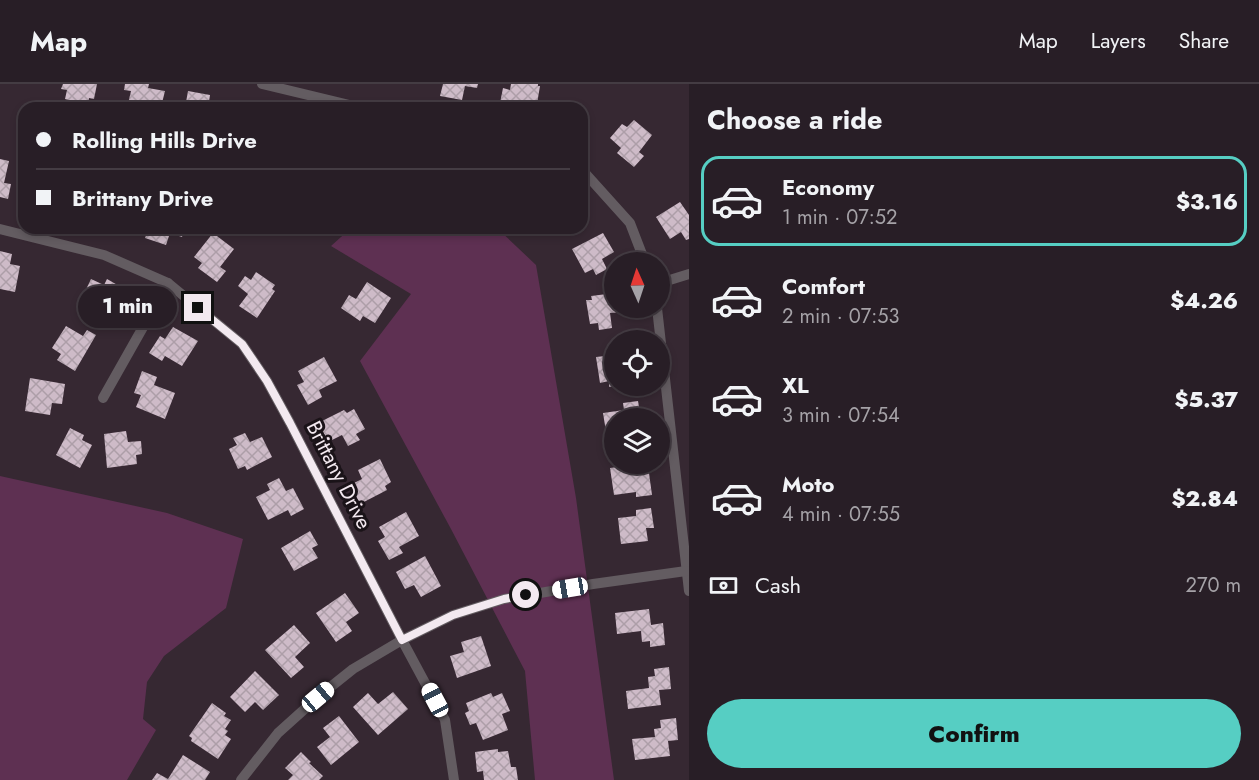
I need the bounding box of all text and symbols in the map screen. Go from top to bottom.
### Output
text: Map [30,21,87,62]
text: Map [1019,26,1058,56]
text: Layers [1091,26,1146,56]
text: Share [1179,26,1229,56]
text: Choose a ride [707,100,882,139]
text: Rolling Hills Drive [72,124,257,156]
text: Economy [782,171,874,203]
icon: car [710,174,764,228]
text: Brittany Drive [72,182,213,214]
text: $3.16 [1176,185,1238,217]
text: 1 min · 07:52 [782,203,897,232]
north arrow [604,252,670,318]
map controls [604,252,670,474]
text: Comfort [782,270,865,302]
icon: car [710,273,764,327]
text: $4.26 [1170,284,1238,316]
callout: 1 min [78,287,177,329]
text: 1 min [102,292,153,321]
route end [184,294,211,321]
text: 2 min · 07:53 [782,302,899,331]
button: locate [604,330,670,396]
text: XL [782,369,809,401]
icon: car [710,372,764,426]
text: $5.37 [1175,383,1238,415]
text: 3 min · 07:54 [782,401,900,430]
button: layers [604,408,670,474]
street label: Brittany Drive [299,416,379,534]
text: Moto [782,468,835,500]
icon: car [710,471,764,525]
text: $2.84 [1171,482,1238,514]
text: 4 min · 07:55 [782,500,900,529]
icon: cash [707,569,740,602]
text: Cash [755,569,801,601]
text: 270 m [1186,571,1241,600]
car [551,576,589,600]
route start [512,581,539,608]
car [298,679,338,715]
car [419,680,451,720]
button: Confirm [707,699,1241,768]

